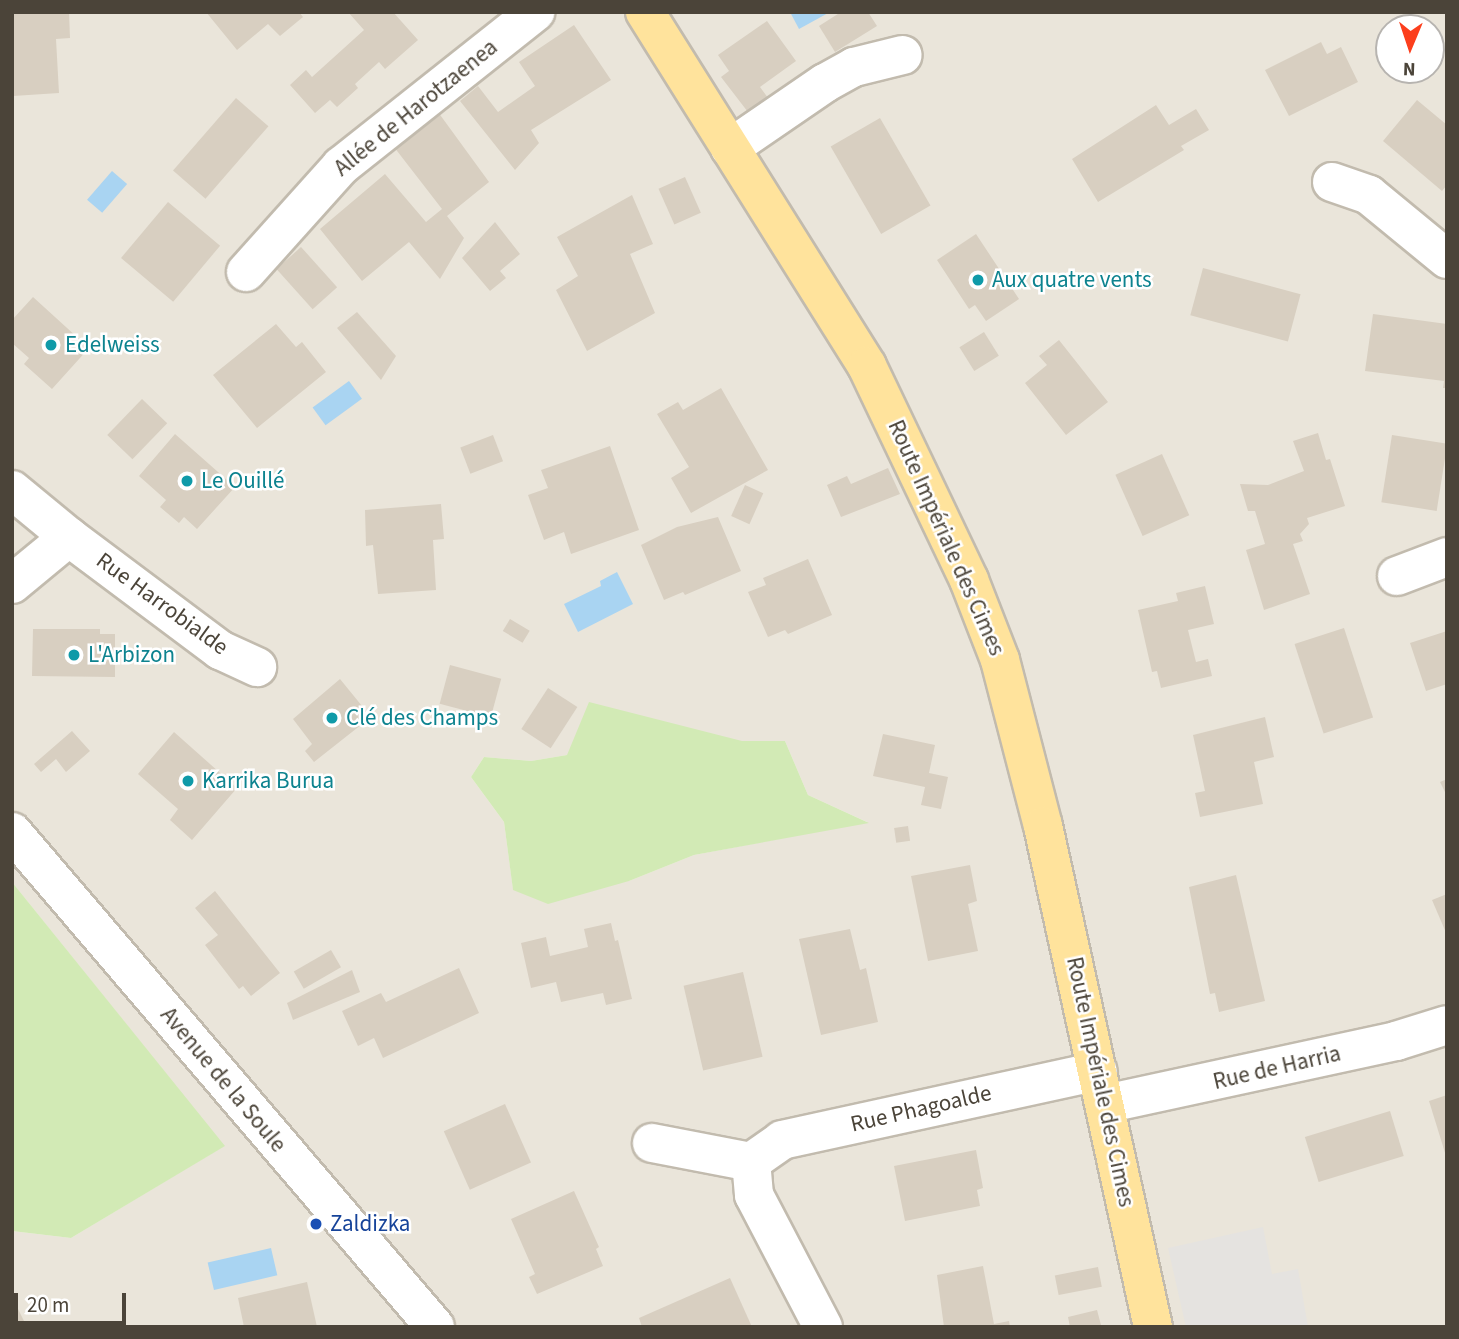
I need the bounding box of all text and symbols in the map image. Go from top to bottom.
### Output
north arrow [1375,14,1445,84]
street label: Allée de Harotzaenea [329,34,503,182]
text: N [1403,55,1416,82]
place label: Aux quatre vents [992,266,1152,294]
marker: Aux quatre vents [970,272,986,288]
place label: Edelweiss [65,331,160,359]
marker: Edelweiss [43,337,59,353]
street label: Route Impériale des Cimes [882,416,1010,660]
place label: Le Ouillé [201,467,284,495]
marker: Le Ouillé [179,473,195,489]
street label: Rue Harrobialde [91,547,233,661]
place label: L'Arbizon [88,641,175,669]
marker: L'Arbizon [66,647,82,663]
place label: Clé des Champs [346,704,498,732]
marker: Clé des Champs [324,710,340,726]
place label: Karrika Burua [202,767,334,795]
marker: Karrika Burua [180,773,196,789]
street label: Route Impériale des Cimes [1060,954,1140,1210]
street label: Avenue de la Soule [154,1002,292,1158]
street label: Rue de Harria [1210,1040,1344,1096]
street label: Rue Phagoalde [848,1079,994,1139]
place label: Zaldizka [330,1210,410,1238]
marker: Zaldizka [308,1216,324,1232]
scale bar [18,1280,130,1324]
text: 20 m [27,1290,69,1320]

